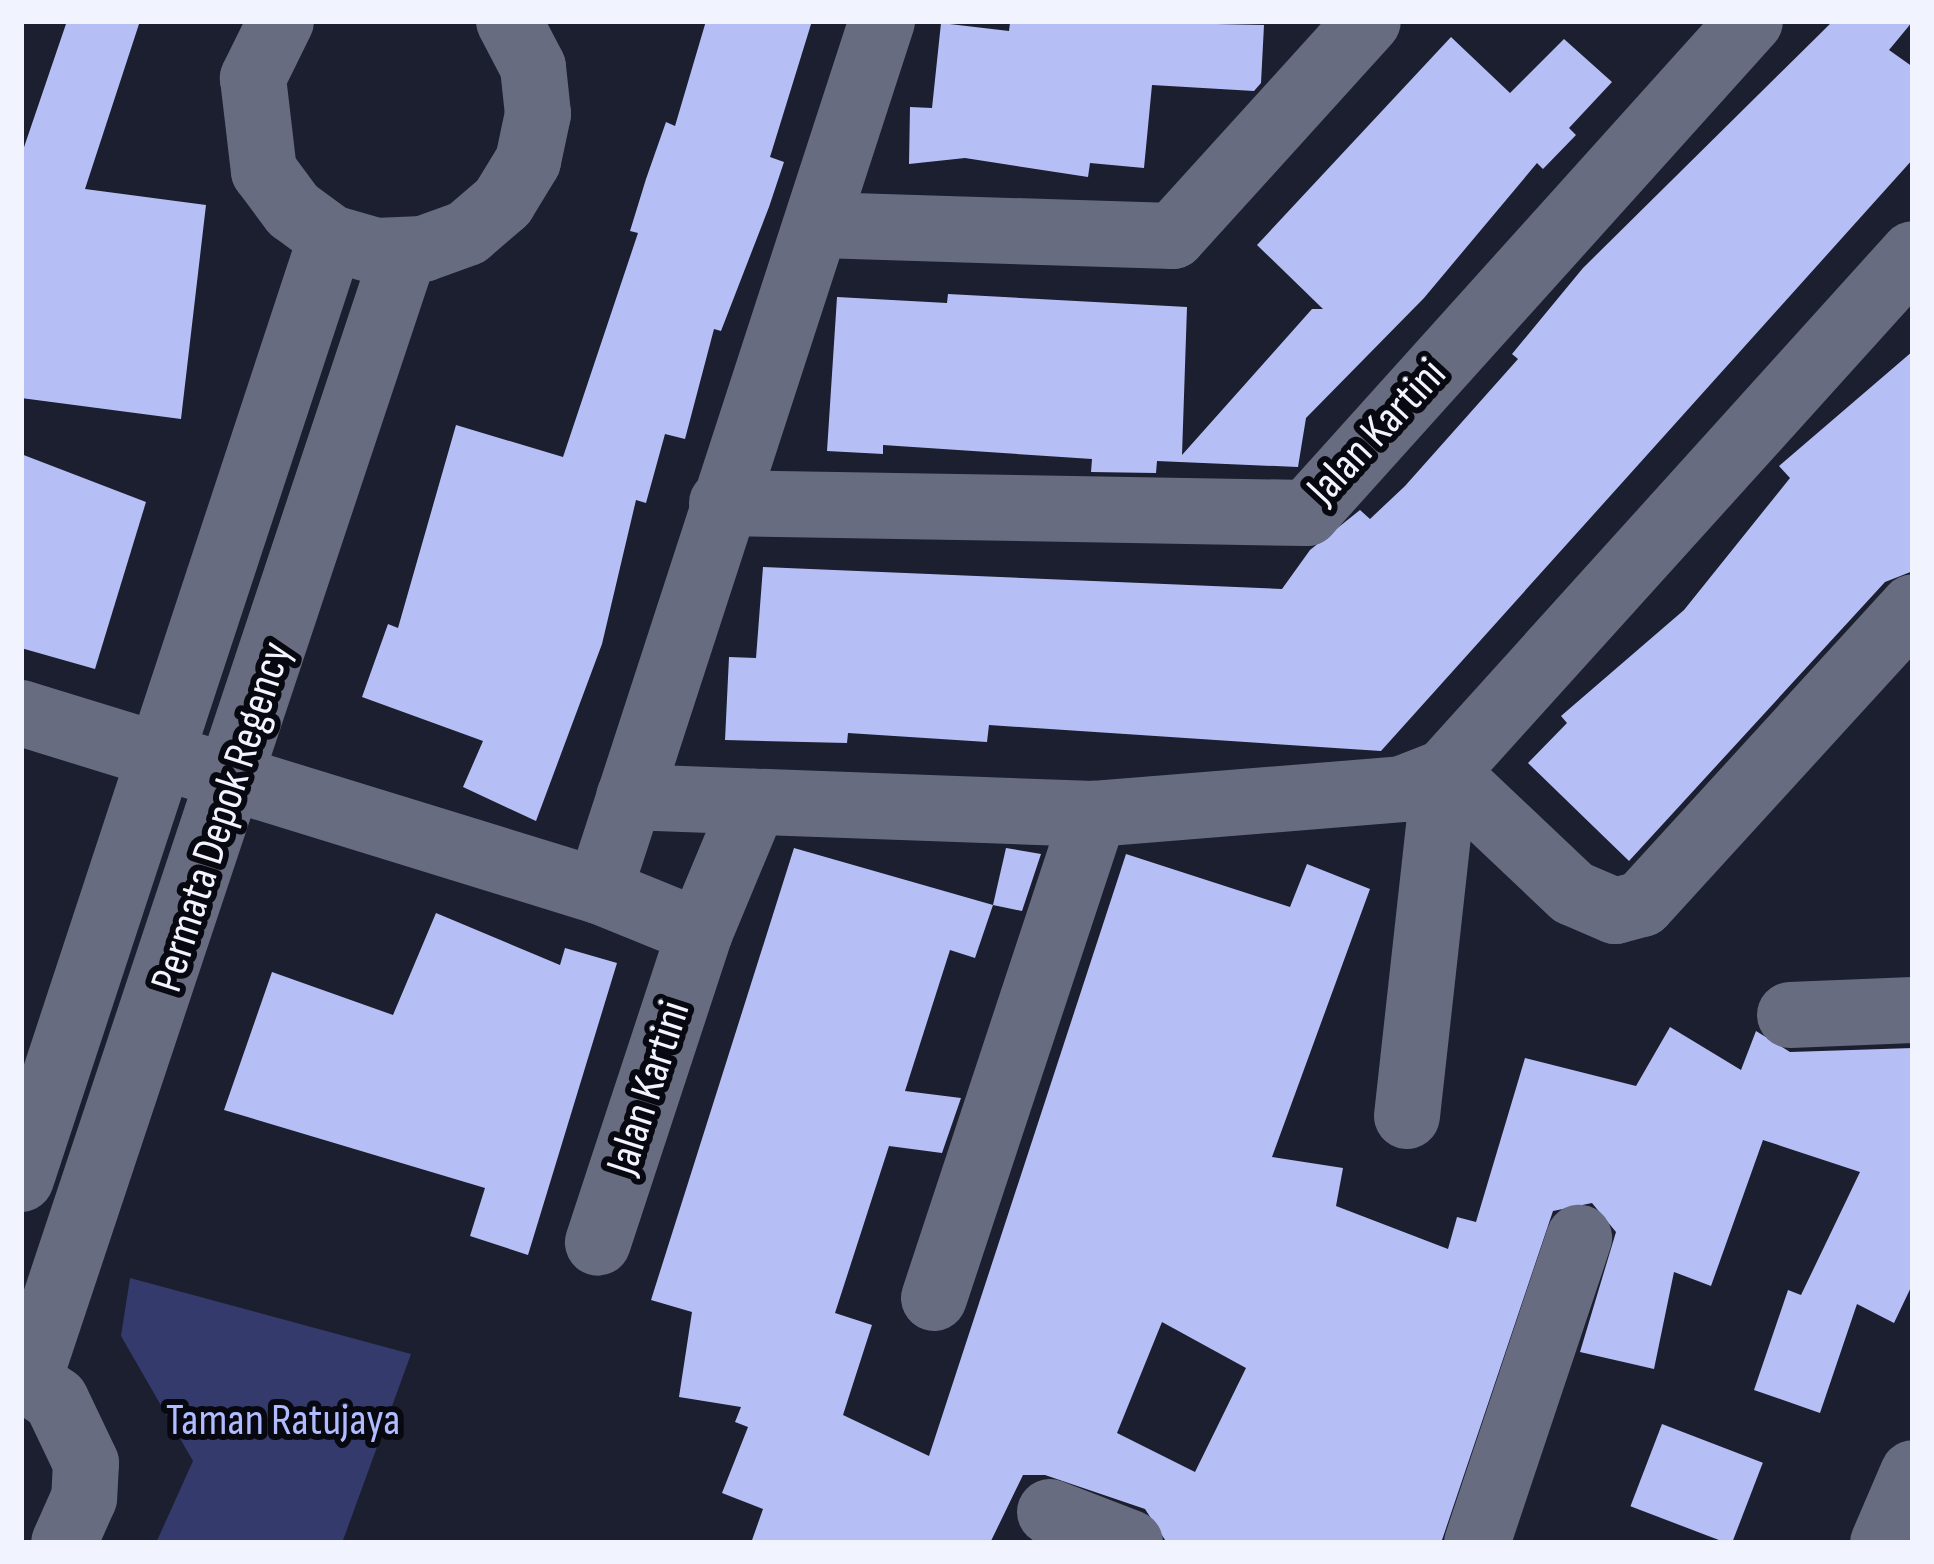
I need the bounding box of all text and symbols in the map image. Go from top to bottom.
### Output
street label: Jalan Kartini [1296,348,1458,516]
street label: Permata Depok Regency [140,635,304,999]
street label: Jalan Kartini [596,994,702,1182]
park label: Taman Ratujaya [166,1394,400,1448]

